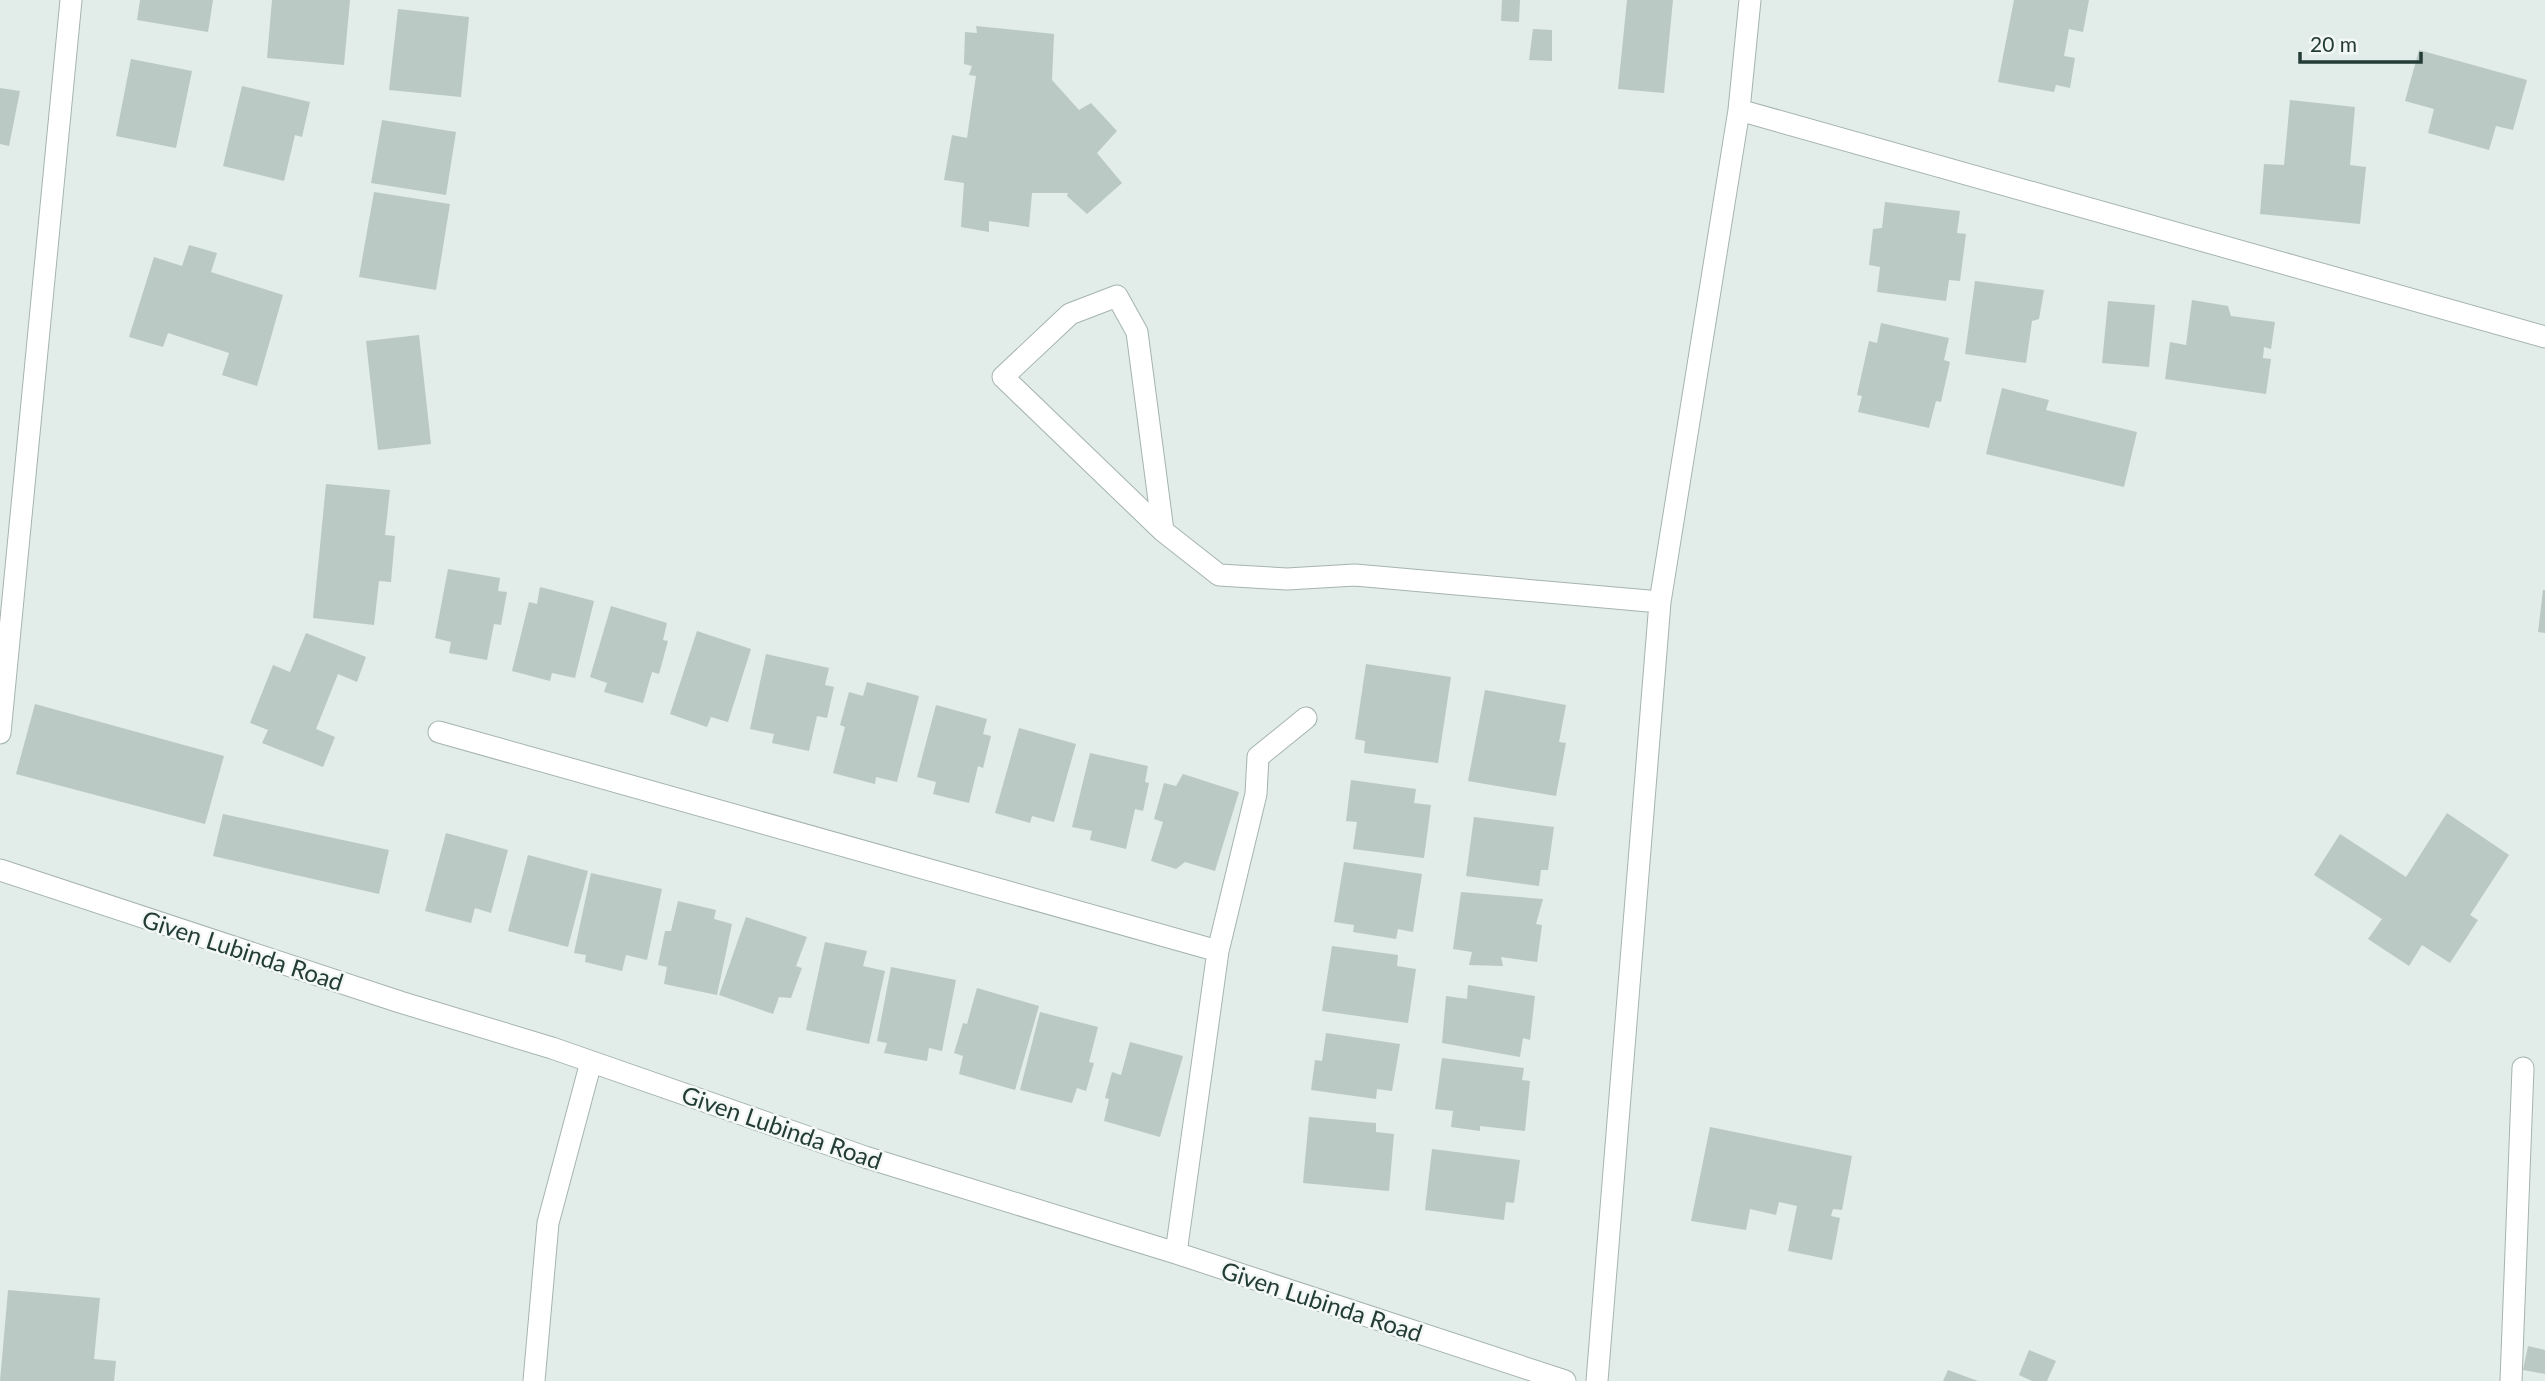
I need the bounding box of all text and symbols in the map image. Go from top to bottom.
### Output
scale bar [2300,21,2421,65]
text: 20 m [2310,31,2357,56]
street label: Given Lubinda Road [139,904,347,996]
street label: Given Lubinda Road [678,1079,886,1175]
street label: Given Lubinda Road [1218,1255,1426,1347]

